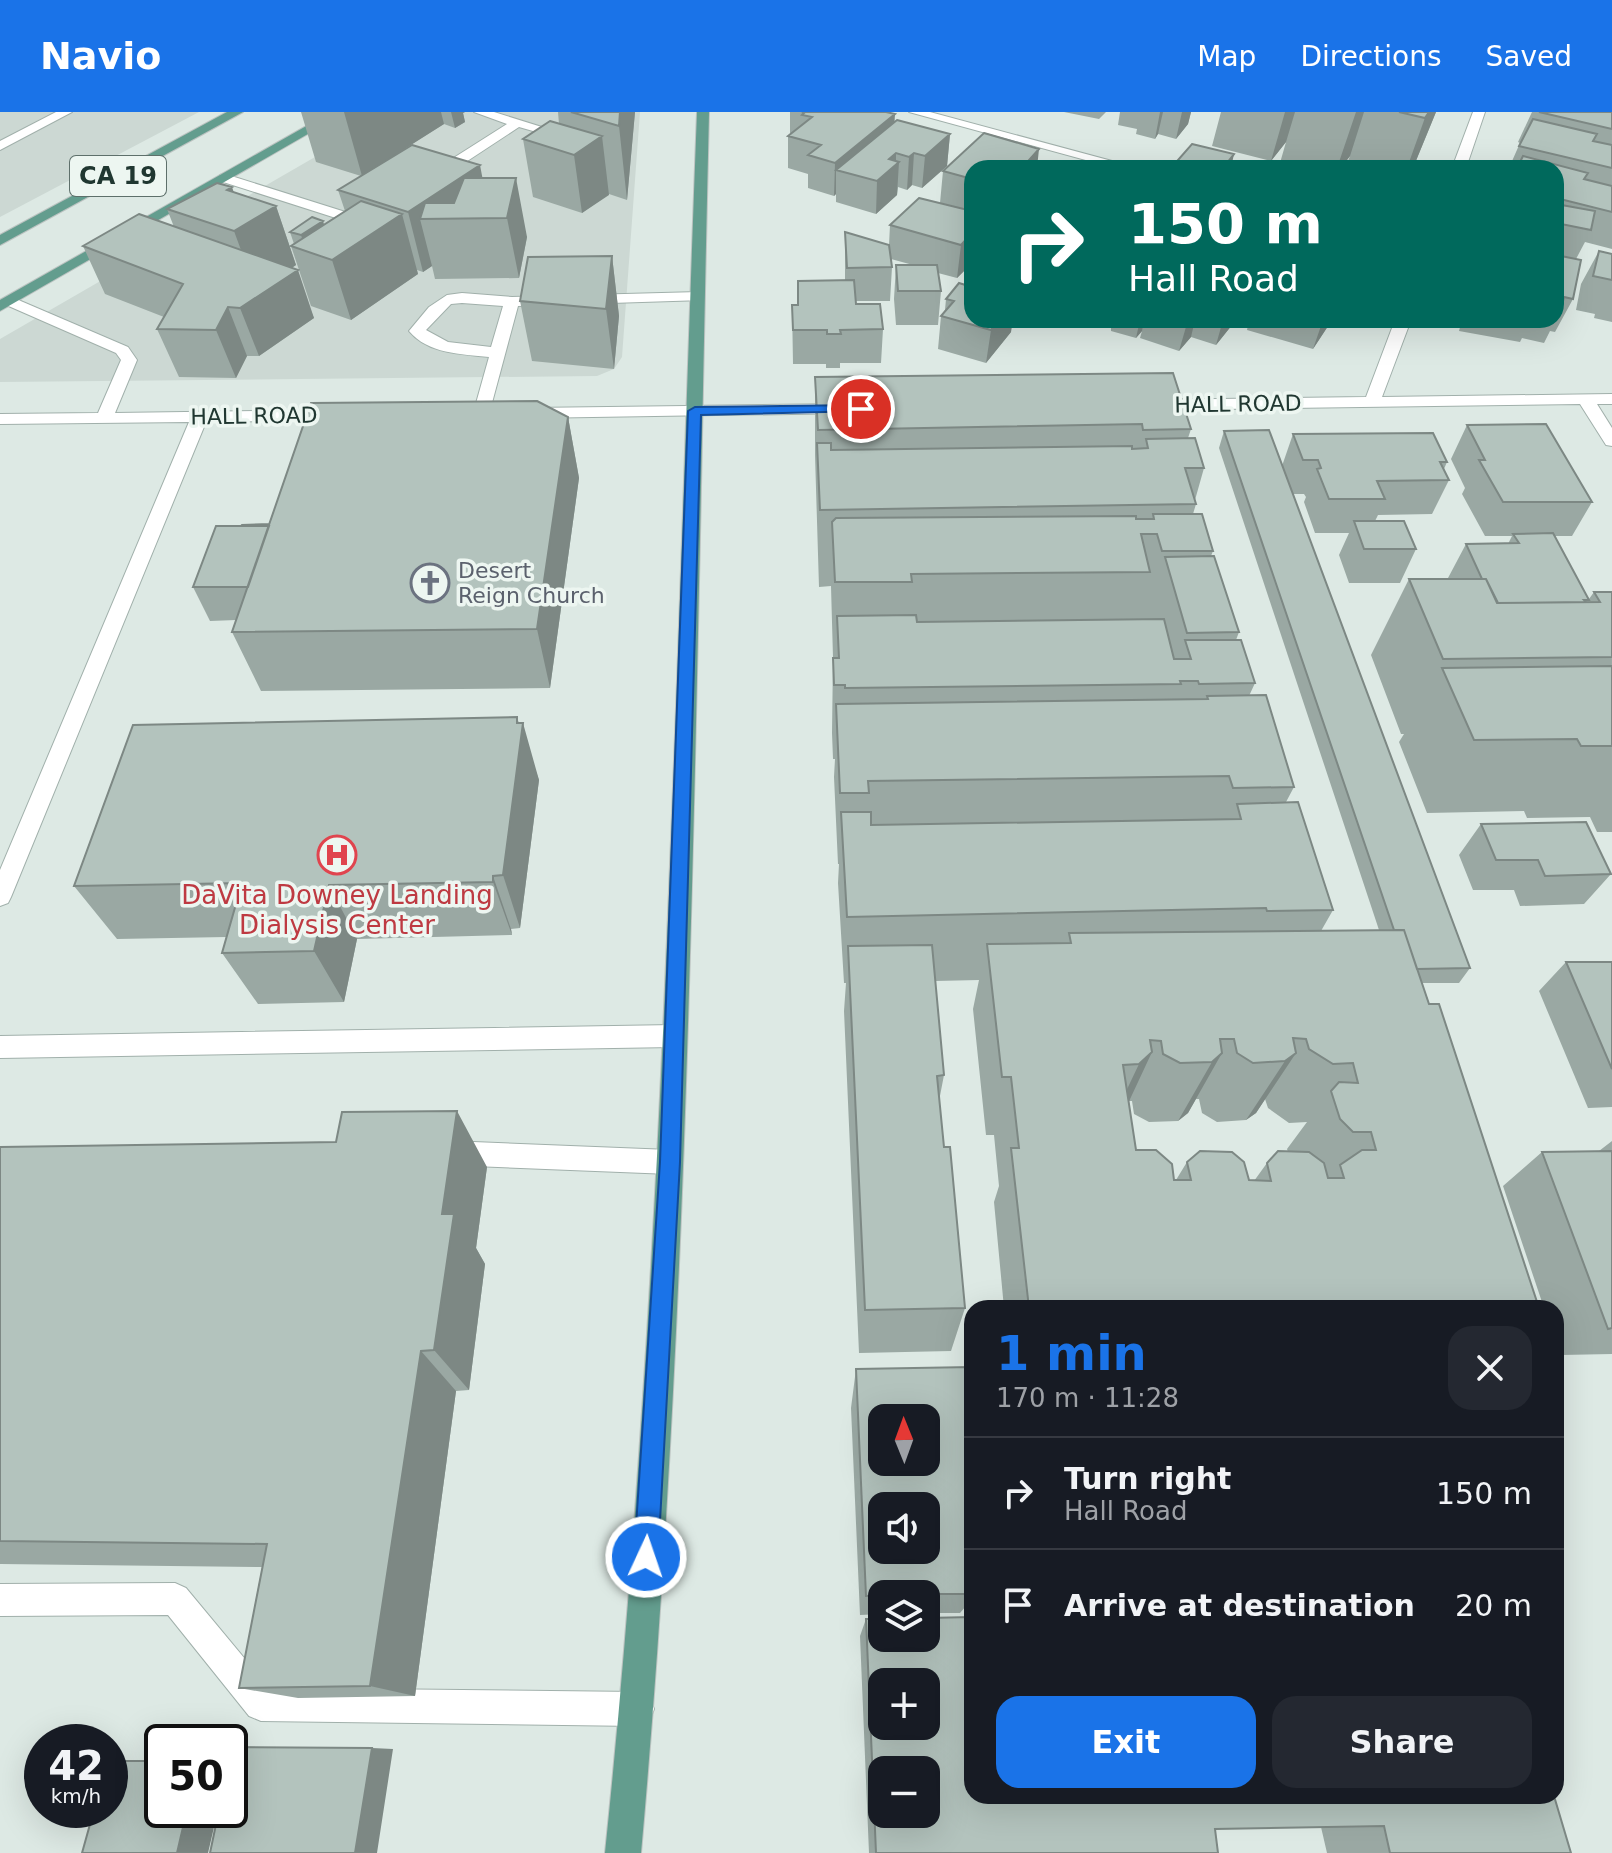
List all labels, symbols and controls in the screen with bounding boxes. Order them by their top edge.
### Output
text: Navio [40,34,161,78]
text: Map [1197,40,1256,73]
text: Directions [1300,40,1441,73]
text: Saved [1485,40,1572,73]
road number: CA 19 [70,156,166,196]
text: 150 m [1128,191,1323,256]
icon: right [996,192,1100,296]
text: Hall Road [1128,258,1299,299]
pin [827,375,895,443]
icon: arrive [839,387,883,431]
street label: HALL ROAD [1174,390,1302,418]
street label: HALL ROAD [190,402,318,430]
place label: Desert Reign Church [458,558,605,608]
church icon: Desert Reign Church [409,562,451,604]
hospital icon: DaVita Downey Landing Dialysis Center [316,834,358,876]
place label: DaVita Downey Landing Dialysis Center [181,880,493,940]
text: 1 min [996,1325,1147,1381]
button: close [1448,1326,1532,1410]
text: 170 m · 11:28 [996,1383,1179,1413]
north arrow [868,1404,940,1476]
map controls [868,1404,940,1828]
text: Turn right [1064,1461,1231,1496]
icon: right [996,1471,1040,1515]
text: 150 m [1436,1476,1532,1511]
button: sound [868,1492,940,1564]
text: Hall Road [1064,1496,1187,1526]
position arrow [604,1515,688,1599]
button: layers [868,1580,940,1652]
icon: arrive [996,1583,1040,1627]
text: Arrive at destination [1064,1588,1415,1623]
text: 20 m [1455,1588,1532,1623]
button: + [868,1668,940,1740]
button: Exit [996,1696,1256,1788]
button: Share [1272,1696,1532,1788]
speed limit sign: 50 [144,1724,248,1828]
text: 42 [48,1743,104,1789]
button: − [868,1756,940,1828]
text: km/h [51,1784,101,1808]

